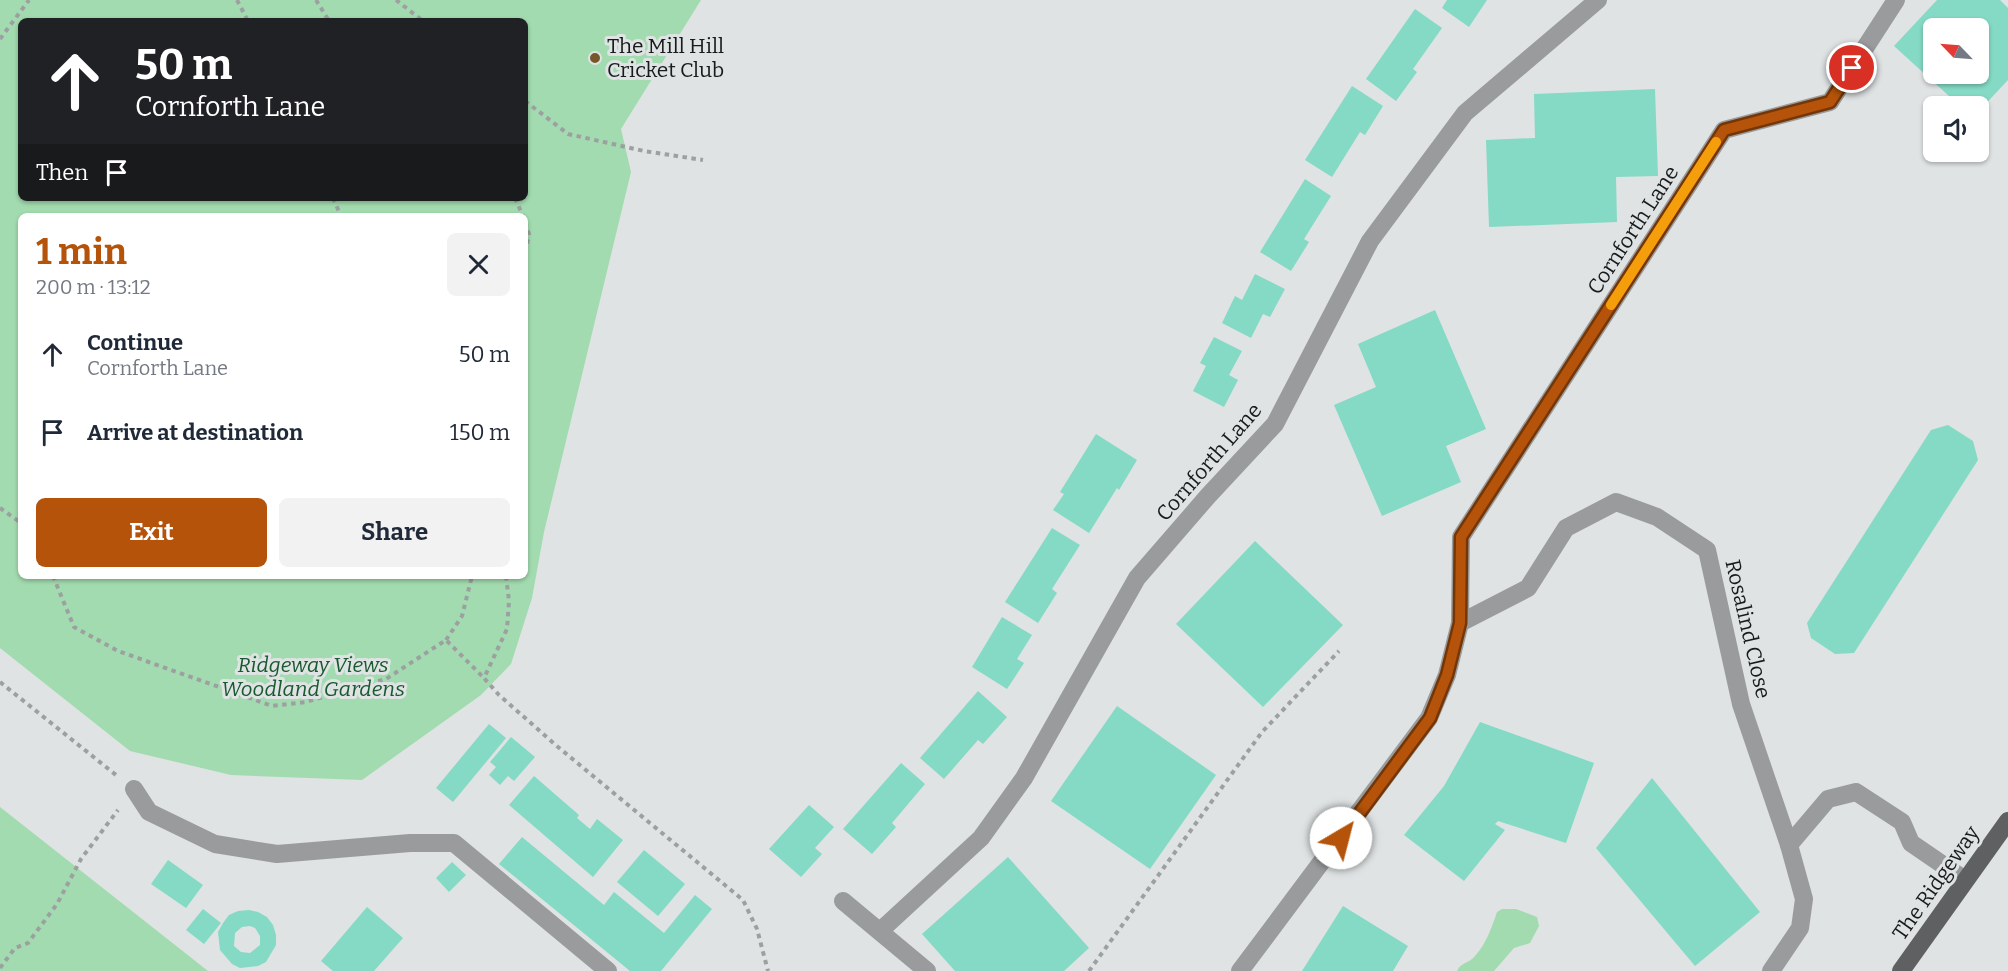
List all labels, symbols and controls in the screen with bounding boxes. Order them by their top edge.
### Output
north arrow [1923,18,1989,84]
map controls [1923,18,1989,162]
place label: The Mill Hill Cricket Club [607,33,724,83]
text: 50 m [135,40,232,90]
icon: ahead [36,42,114,120]
pin [1826,42,1877,93]
marker: The Mill Hill Cricket Club [588,51,602,65]
icon: arrive [1835,51,1868,84]
text: Cornforth Lane [135,91,325,123]
button: sound [1923,96,1989,162]
icon: arrive [100,156,133,189]
text: Then [36,159,88,186]
street label: Cornforth Lane [1582,161,1684,299]
text: 1 min [36,230,127,274]
button: close [447,233,510,296]
text: 200 m · 13:12 [36,275,151,299]
text: Continue [87,329,183,356]
icon: ahead [36,338,69,371]
text: 50 m [459,341,510,368]
text: Cornforth Lane [87,356,228,380]
street label: Cornforth Lane [1151,398,1267,526]
icon: arrive [36,416,69,449]
text: Arrive at destination [87,419,303,446]
text: 150 m [450,419,510,446]
button: Exit [36,498,267,567]
button: Share [279,498,510,567]
street label: Rosalind Close [1719,557,1777,701]
park label: Ridgeway Views Woodland Gardens [221,652,405,702]
position arrow [1309,806,1373,870]
street label: The Ridgeway [1887,820,1986,945]

